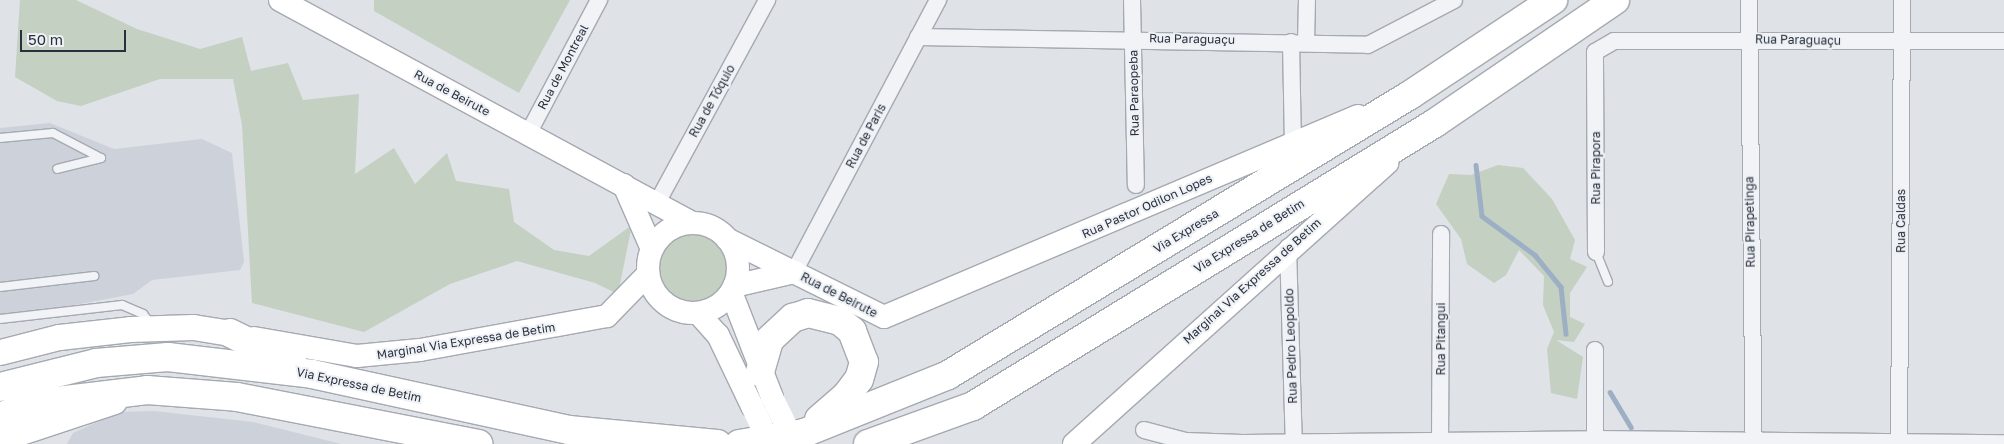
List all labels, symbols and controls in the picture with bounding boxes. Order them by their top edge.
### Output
scale bar [22,20,129,52]
street label: Rua de Montreal [535,22,591,112]
text: 50 m [28,30,63,48]
street label: Rua Paraguaçu [1149,31,1235,47]
street label: Rua Paraguaçu [1755,32,1841,48]
street label: Rua Paraopeba [1126,50,1142,136]
street label: Rua de Tóquio [686,62,738,140]
street label: Rua de Beirute [411,67,493,119]
street label: Rua de Paris [843,101,889,171]
street label: Rua Pirapora [1589,131,1603,205]
street label: Rua Pastor Odilon Lopes [1080,171,1214,241]
street label: Rua Pirapetinga [1742,176,1758,268]
street label: Rua Caldas [1894,189,1908,253]
street label: Via Expressa de Betim [1191,196,1307,276]
street label: Via Expressa [1151,206,1221,256]
street label: Marginal Via Expressa de Betim [1180,215,1324,347]
street label: Rua de Beirute [798,269,880,321]
street label: Rua Pedro Leopoldo [1282,288,1300,404]
street label: Rua Pitangui [1434,303,1448,375]
street label: Marginal Via Expressa de Betim [376,320,556,362]
street label: Via Expressa de Betim [295,365,423,405]

